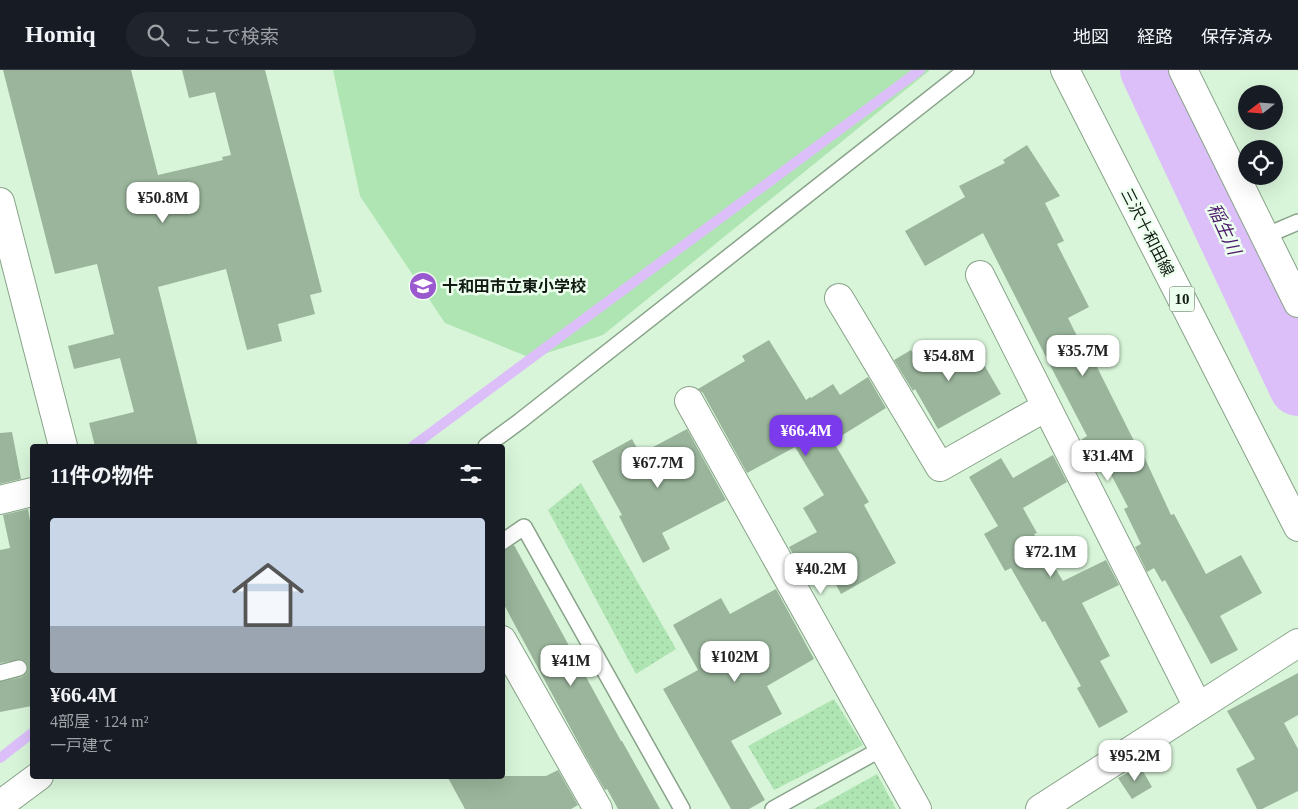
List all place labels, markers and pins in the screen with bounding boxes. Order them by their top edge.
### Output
pin: ¥50.8M [122,182,204,224]
school or university icon: 十和田市立東小学校 [408,271,438,301]
place label: 十和田市立東小学校 [442,278,586,295]
pin: ¥35.7M [1042,334,1124,377]
pin: ¥54.8M [908,340,990,382]
pin: ¥66.4M [765,414,847,457]
pin: ¥31.4M [1067,440,1149,482]
pin: ¥67.7M [617,446,699,489]
pin: ¥72.1M [1010,536,1092,578]
pin: ¥40.2M [780,552,862,595]
pin: ¥102M [700,640,770,683]
pin: ¥41M [541,644,601,687]
pin: ¥95.2M [1094,740,1176,782]

